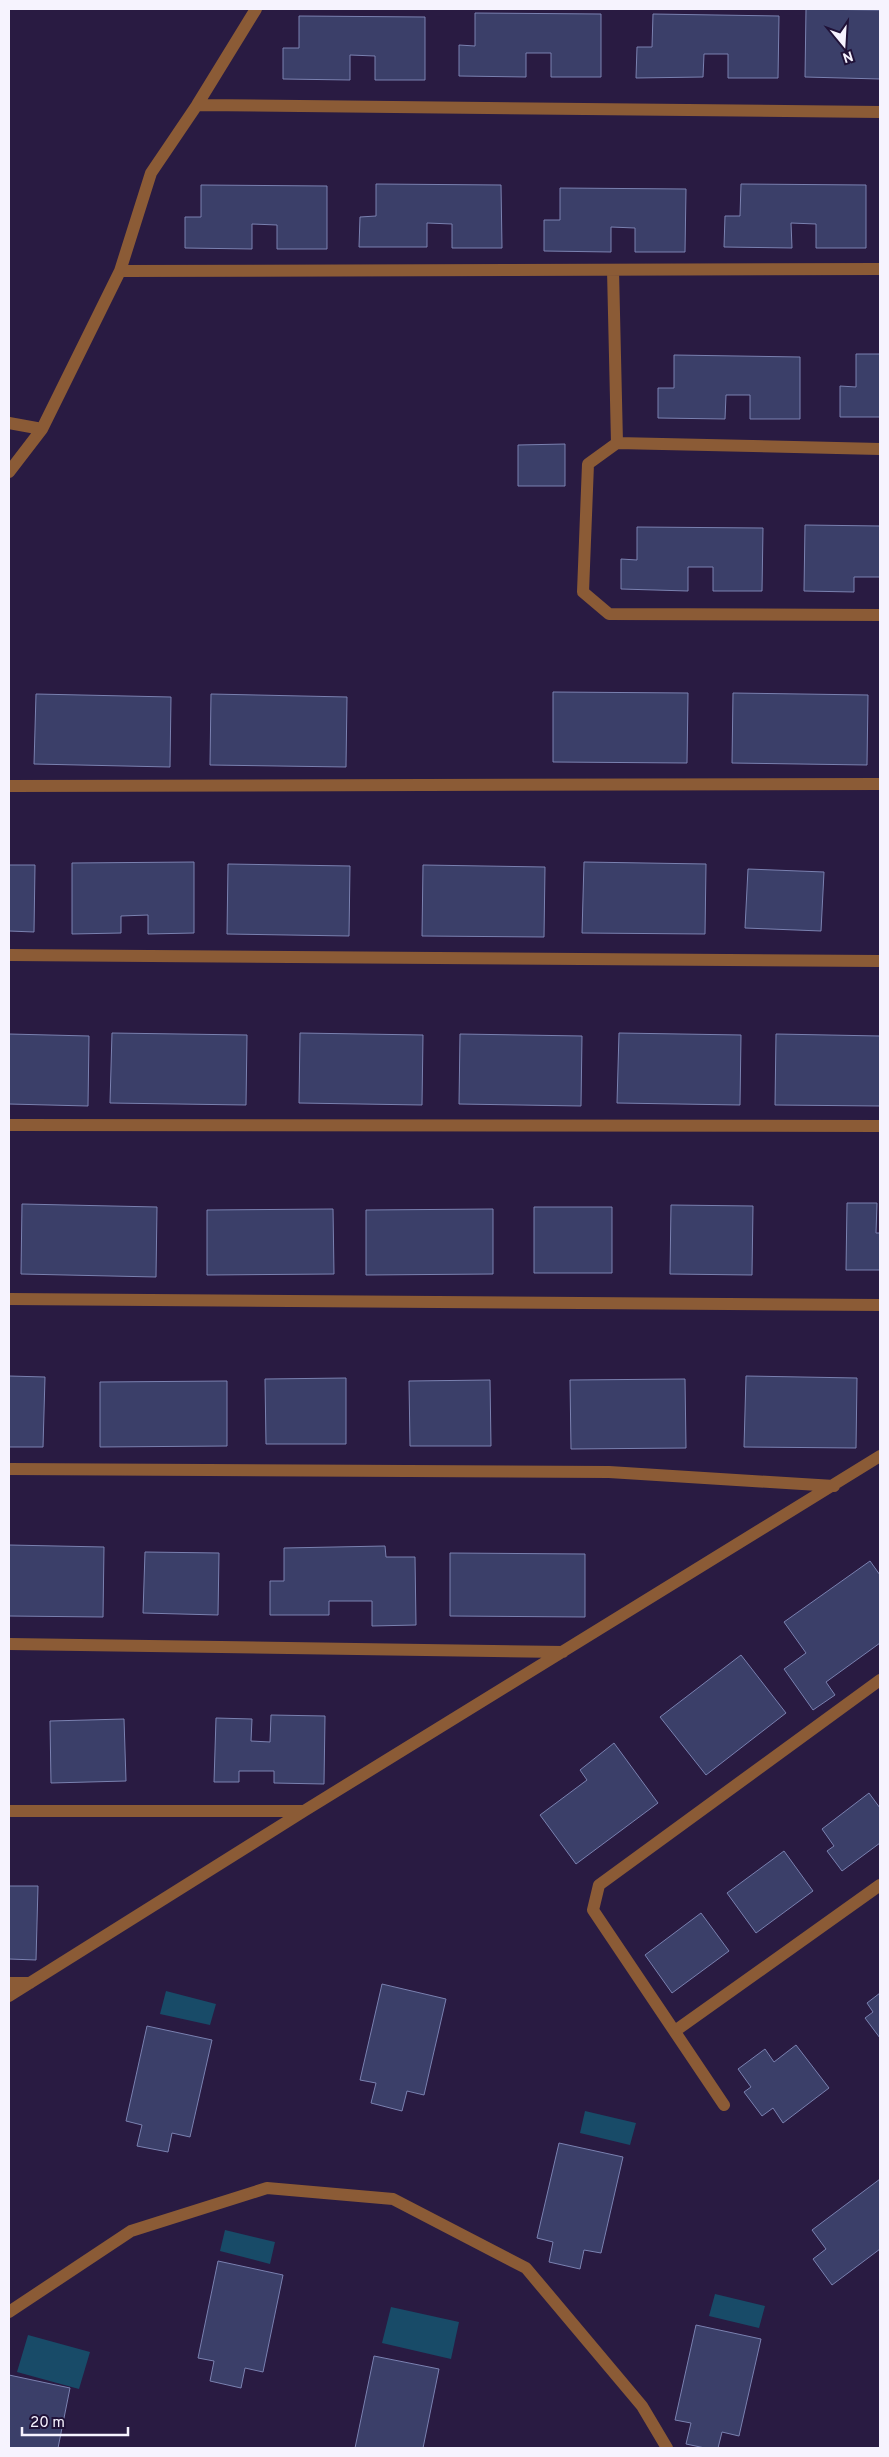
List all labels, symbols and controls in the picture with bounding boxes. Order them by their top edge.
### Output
north arrow [819,20,869,70]
text: N [840,46,855,66]
scale bar [22,2404,129,2436]
text: 20 m [30,2414,65,2433]

